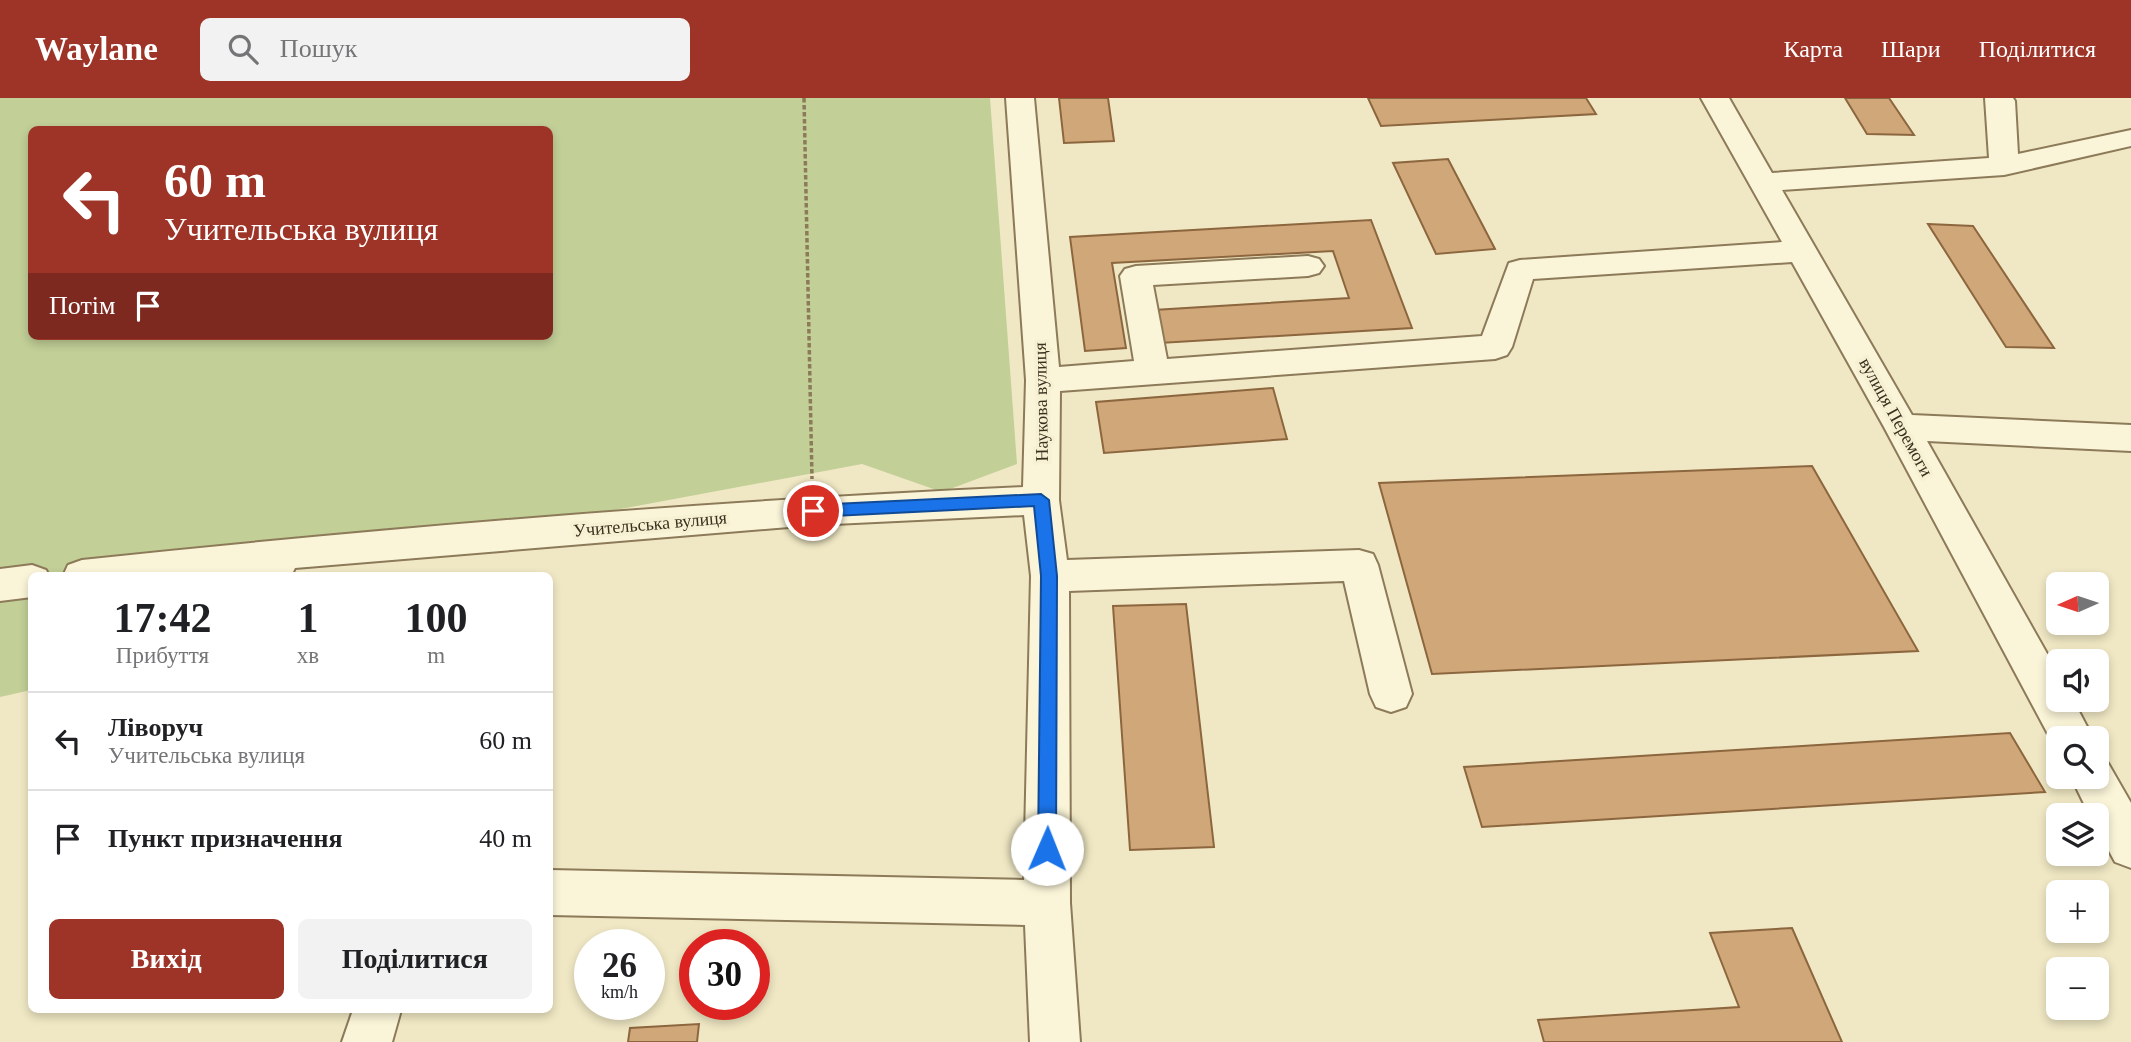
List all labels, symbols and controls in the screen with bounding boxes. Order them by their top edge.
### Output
search box [200,18,690,81]
icon: search [224,30,262,68]
text: Waylane [35,31,158,67]
text: Пошук [280,34,357,63]
text: Карта [1783,36,1843,62]
text: Шари [1881,36,1941,62]
text: Поділитися [1979,36,2096,62]
text: 60 m [164,153,266,208]
icon: left [49,154,140,245]
text: Учительська вулиця [164,211,438,247]
icon: arrive [129,287,167,325]
text: Потім [49,291,115,320]
street label: Наукова вулиця [1030,342,1052,462]
street label: вулиця Перемоги [1855,354,1937,480]
pin [783,481,843,541]
icon: arrive [794,492,832,530]
street label: Учительська вулиця [572,507,728,541]
north arrow [2046,572,2109,635]
map controls [2046,572,2109,1020]
text: 17:42 [113,595,211,641]
text: 1 [298,595,319,641]
text: 100 [405,595,468,641]
text: Прибуття [116,643,209,668]
text: хв [297,643,319,668]
text: m [427,643,445,668]
button: sound [2046,649,2109,712]
text: Ліворуч [108,713,203,742]
icon: left [49,722,87,760]
text: 60 m [479,726,532,755]
button: search [2046,726,2109,789]
text: Учительська вулиця [108,743,305,768]
button: layers [2046,803,2109,866]
position arrow [1010,812,1084,886]
icon: arrive [49,820,87,858]
text: Пункт призначення [108,824,343,853]
text: 40 m [479,824,532,853]
button: + [2046,880,2109,943]
button: Вихід [49,919,284,999]
button: Поділитися [298,919,532,999]
speed limit sign: 30 [679,929,770,1020]
text: 26 [602,946,637,985]
button: − [2046,957,2109,1020]
text: km/h [601,982,638,1002]

